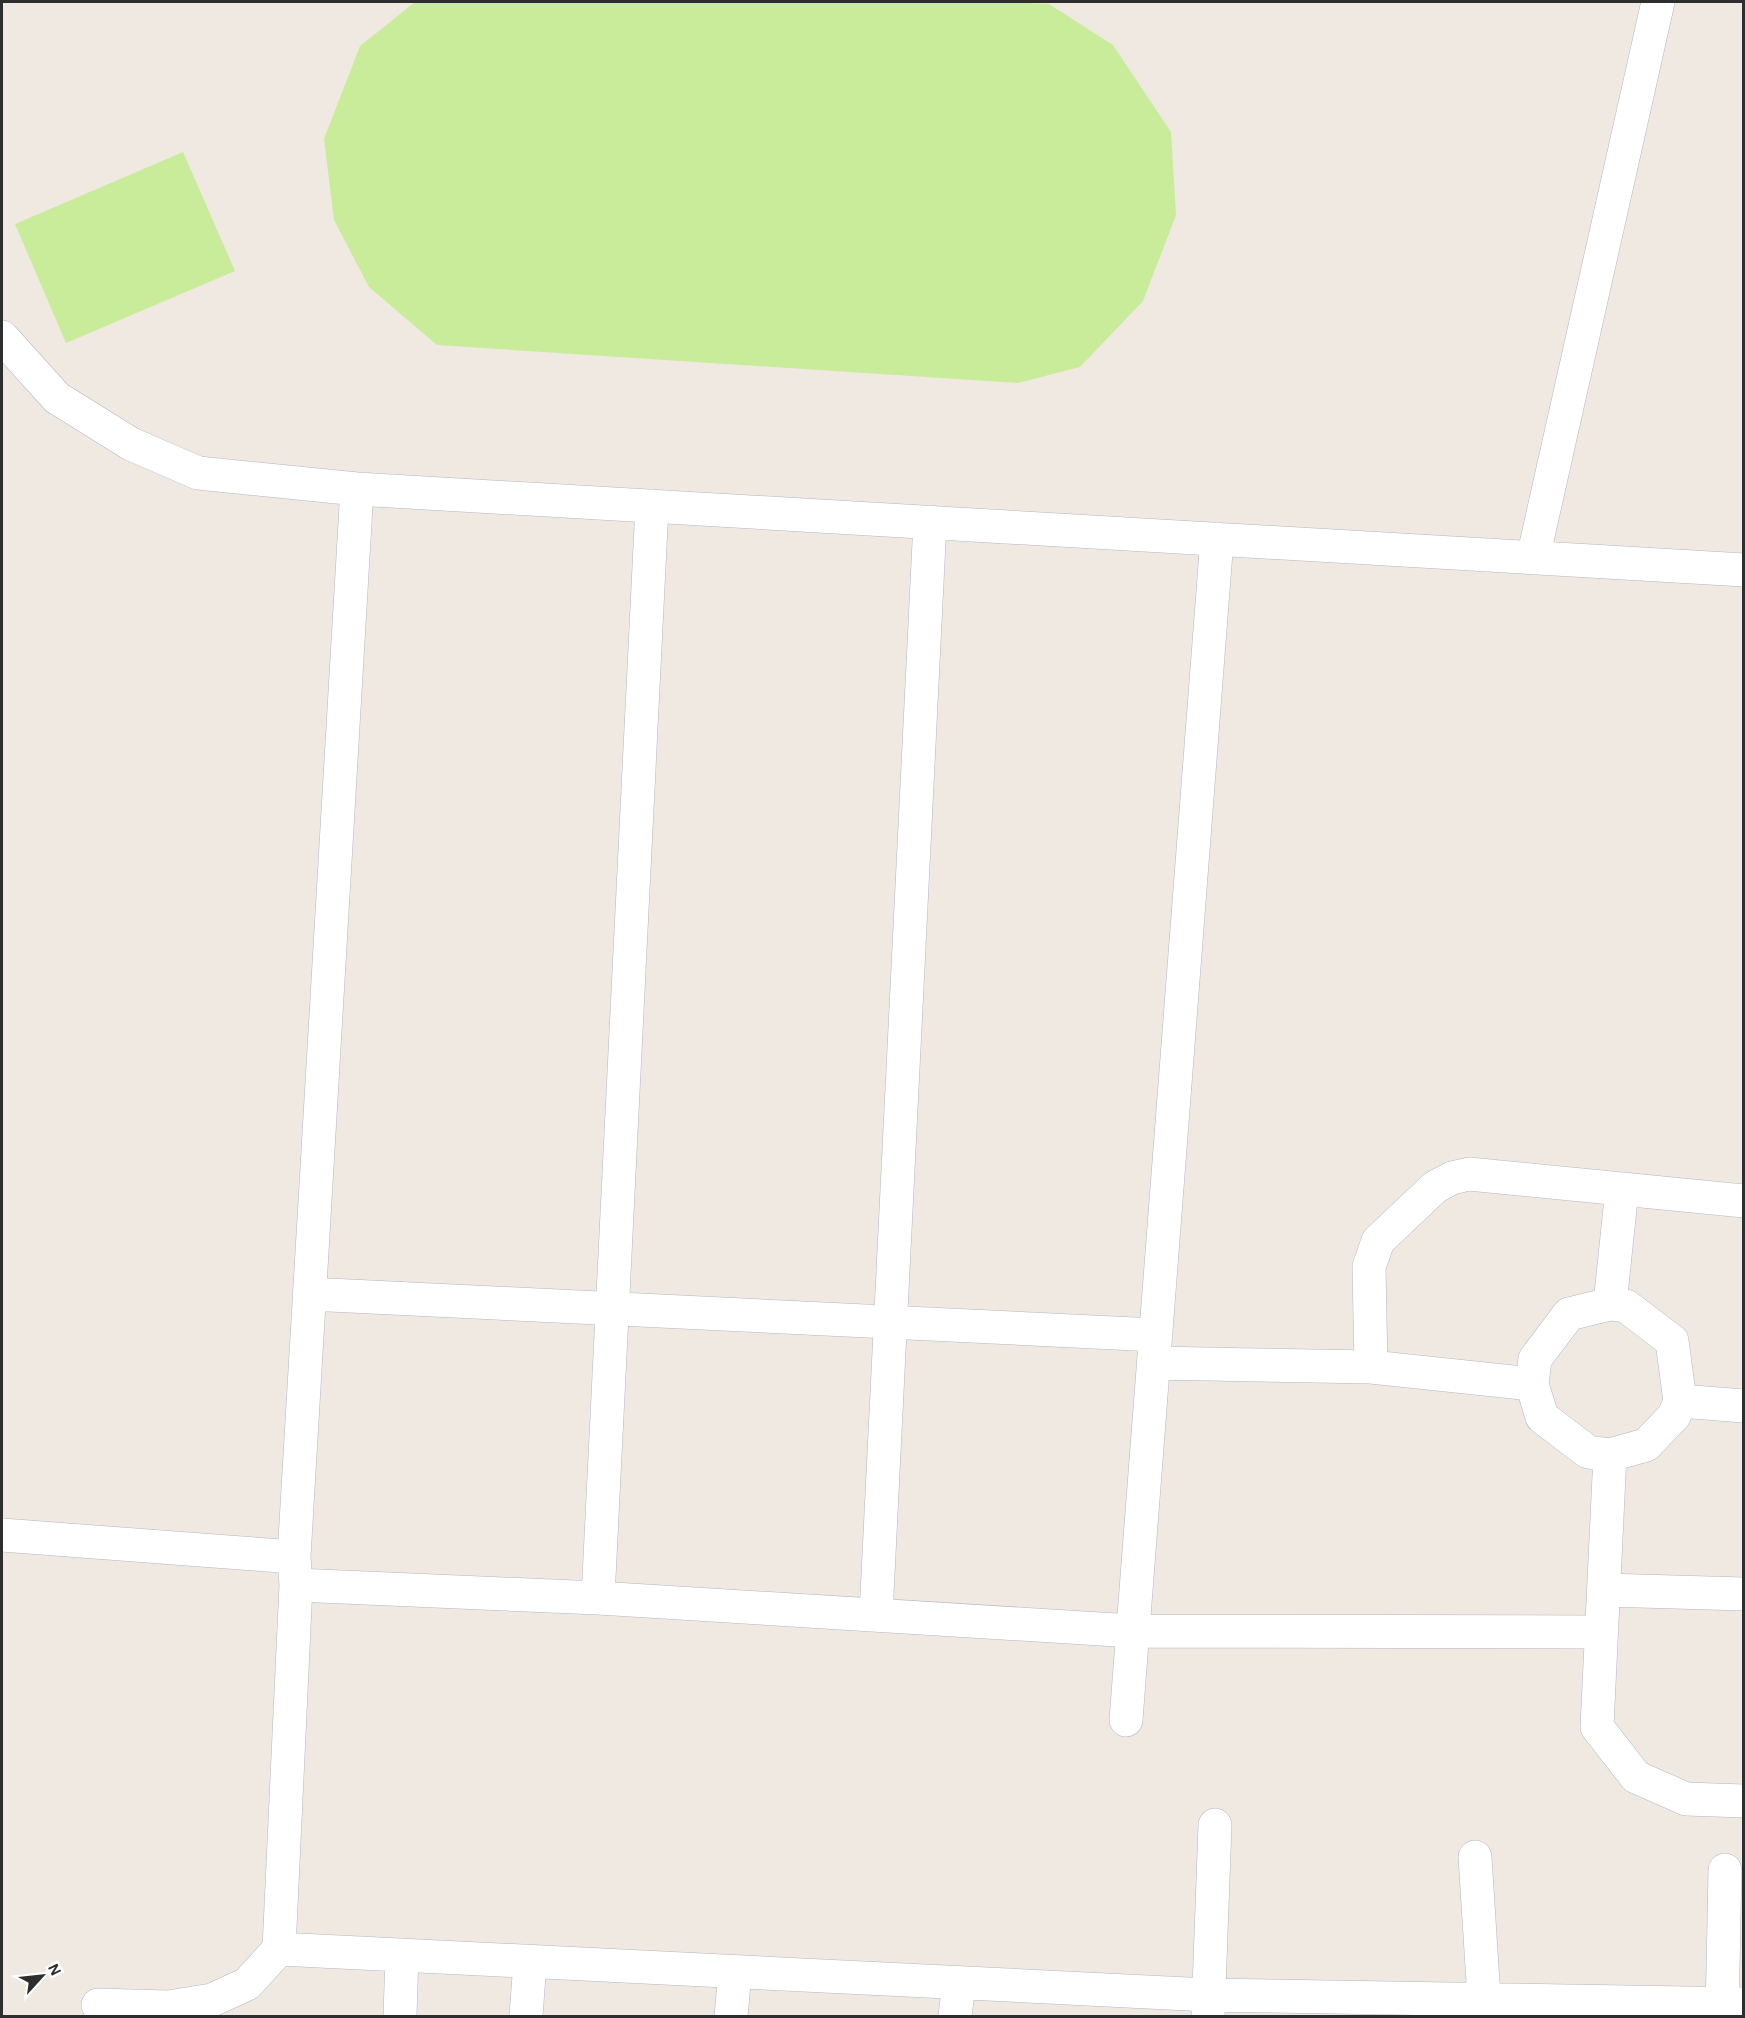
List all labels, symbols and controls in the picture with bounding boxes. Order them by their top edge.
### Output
north arrow [12,1946,72,2006]
text: N [45,1961,64,1978]

